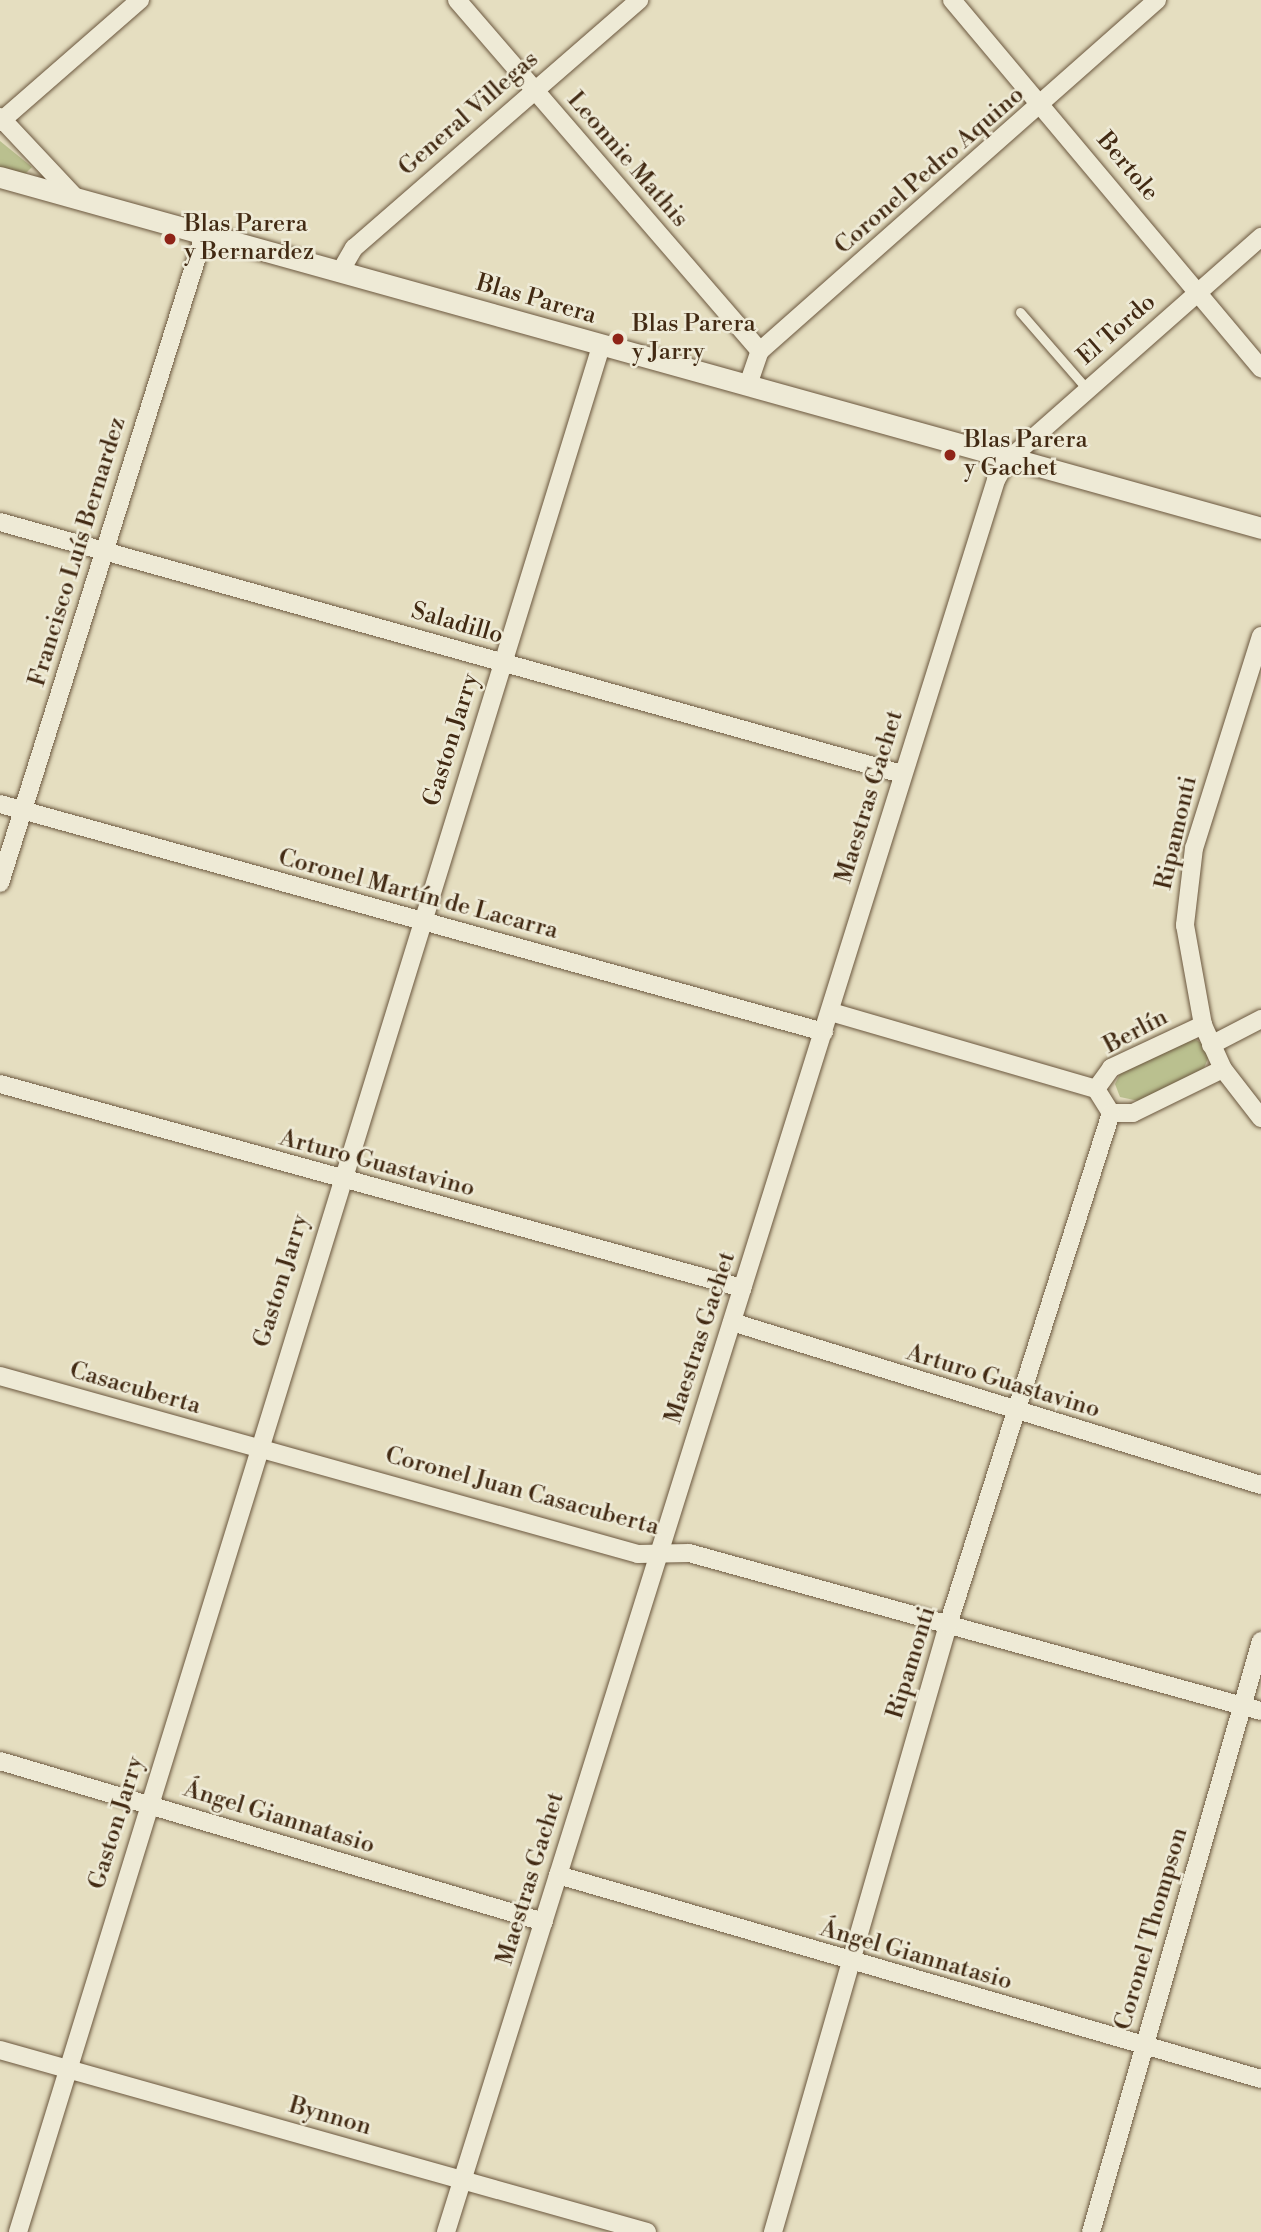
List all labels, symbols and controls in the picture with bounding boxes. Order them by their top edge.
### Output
street label: General Villegas [393,45,545,183]
street label: Coronel Pedro Aquino [829,81,1031,261]
street label: Leonnie Mathis [560,86,694,234]
street label: Bertole [1090,127,1164,207]
place label: Blas Parera y Bernardez [184,211,314,267]
marker: Blas Parera y Bernardez [162,231,178,247]
street label: Blas Parera [473,269,599,331]
street label: El Tordo [1072,288,1162,372]
place label: Blas Parera y Jarry [632,311,756,367]
marker: Blas Parera y Jarry [610,331,626,347]
street label: Francisco Luís Bernardez [23,414,133,690]
place label: Blas Parera y Gachet [964,427,1088,483]
marker: Blas Parera y Gachet [942,447,958,463]
street label: Saladillo [408,597,506,651]
street label: Gaston Jarry [418,670,486,810]
street label: Maestras Gachet [830,707,910,887]
street label: Ripamonti [1150,773,1204,893]
street label: Coronel Martín de Lacarra [275,844,561,946]
street label: Berlín [1099,1003,1173,1061]
street label: Arturo Guastavino [276,1124,478,1204]
street label: Gaston Jarry [248,1211,316,1351]
street label: Maestras Gachet [660,1248,742,1428]
street label: Arturo Guastavino [903,1339,1103,1425]
street label: Casacuberta [66,1357,204,1421]
street label: Coronel Juan Casacuberta [382,1442,662,1542]
street label: Ripamonti [881,1603,943,1723]
street label: Gaston Jarry [83,1753,151,1893]
street label: Ángel Giannatasio [180,1775,378,1861]
street label: Maestras Gachet [491,1789,571,1969]
street label: Coronel Thompson [1109,1824,1195,2034]
street label: Ángel Giannatasio [817,1915,1015,1997]
street label: Bynnon [285,2092,375,2142]

